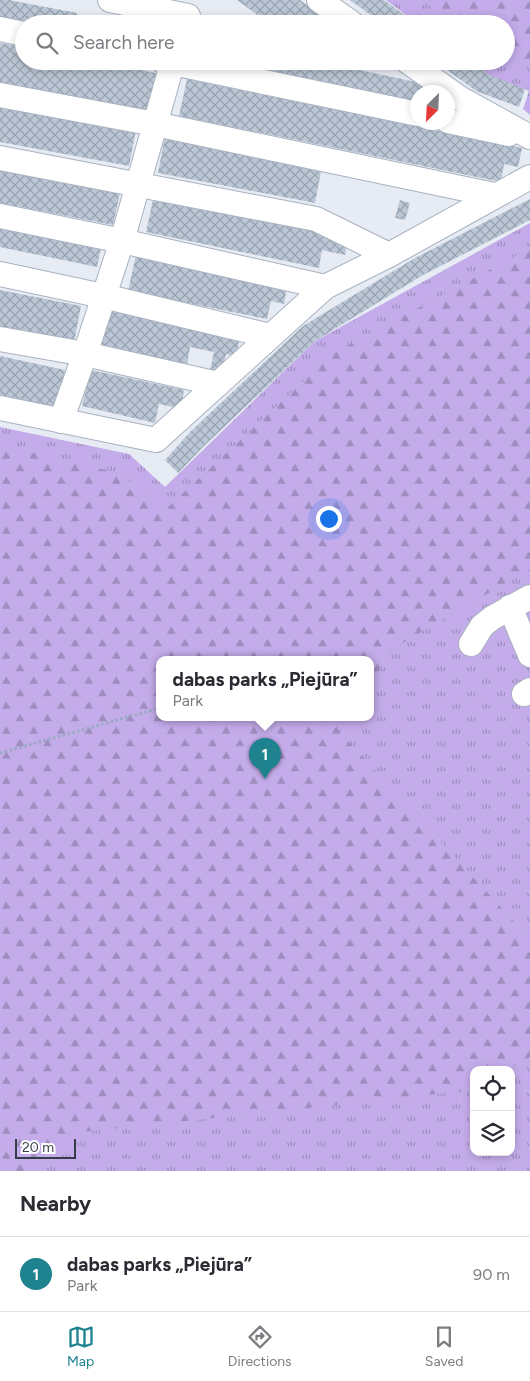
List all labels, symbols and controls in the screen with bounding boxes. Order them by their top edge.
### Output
search box [15,15,515,70]
icon: search [33,29,61,57]
text: Search here [73,31,175,54]
north arrow [410,85,455,130]
your location [316,506,342,532]
popup [156,656,374,721]
text: dabas parks „Piejūra” [173,668,357,691]
text: Park [173,691,203,710]
pin: 1 [249,738,281,779]
map controls [470,1066,515,1156]
button: locate [470,1066,515,1111]
button: layers [470,1111,515,1156]
scale bar [15,1136,76,1159]
text: 20 m [22,1139,54,1156]
text: Nearby [20,1191,91,1216]
text: dabas parks „Piejūra” [67,1253,252,1276]
text: 1 [33,1265,39,1284]
text: 90 m [473,1265,510,1284]
text: Park [67,1276,97,1295]
tab: Map [67,1323,95,1370]
tab: Directions [228,1323,292,1370]
tab: Saved [425,1323,463,1370]

